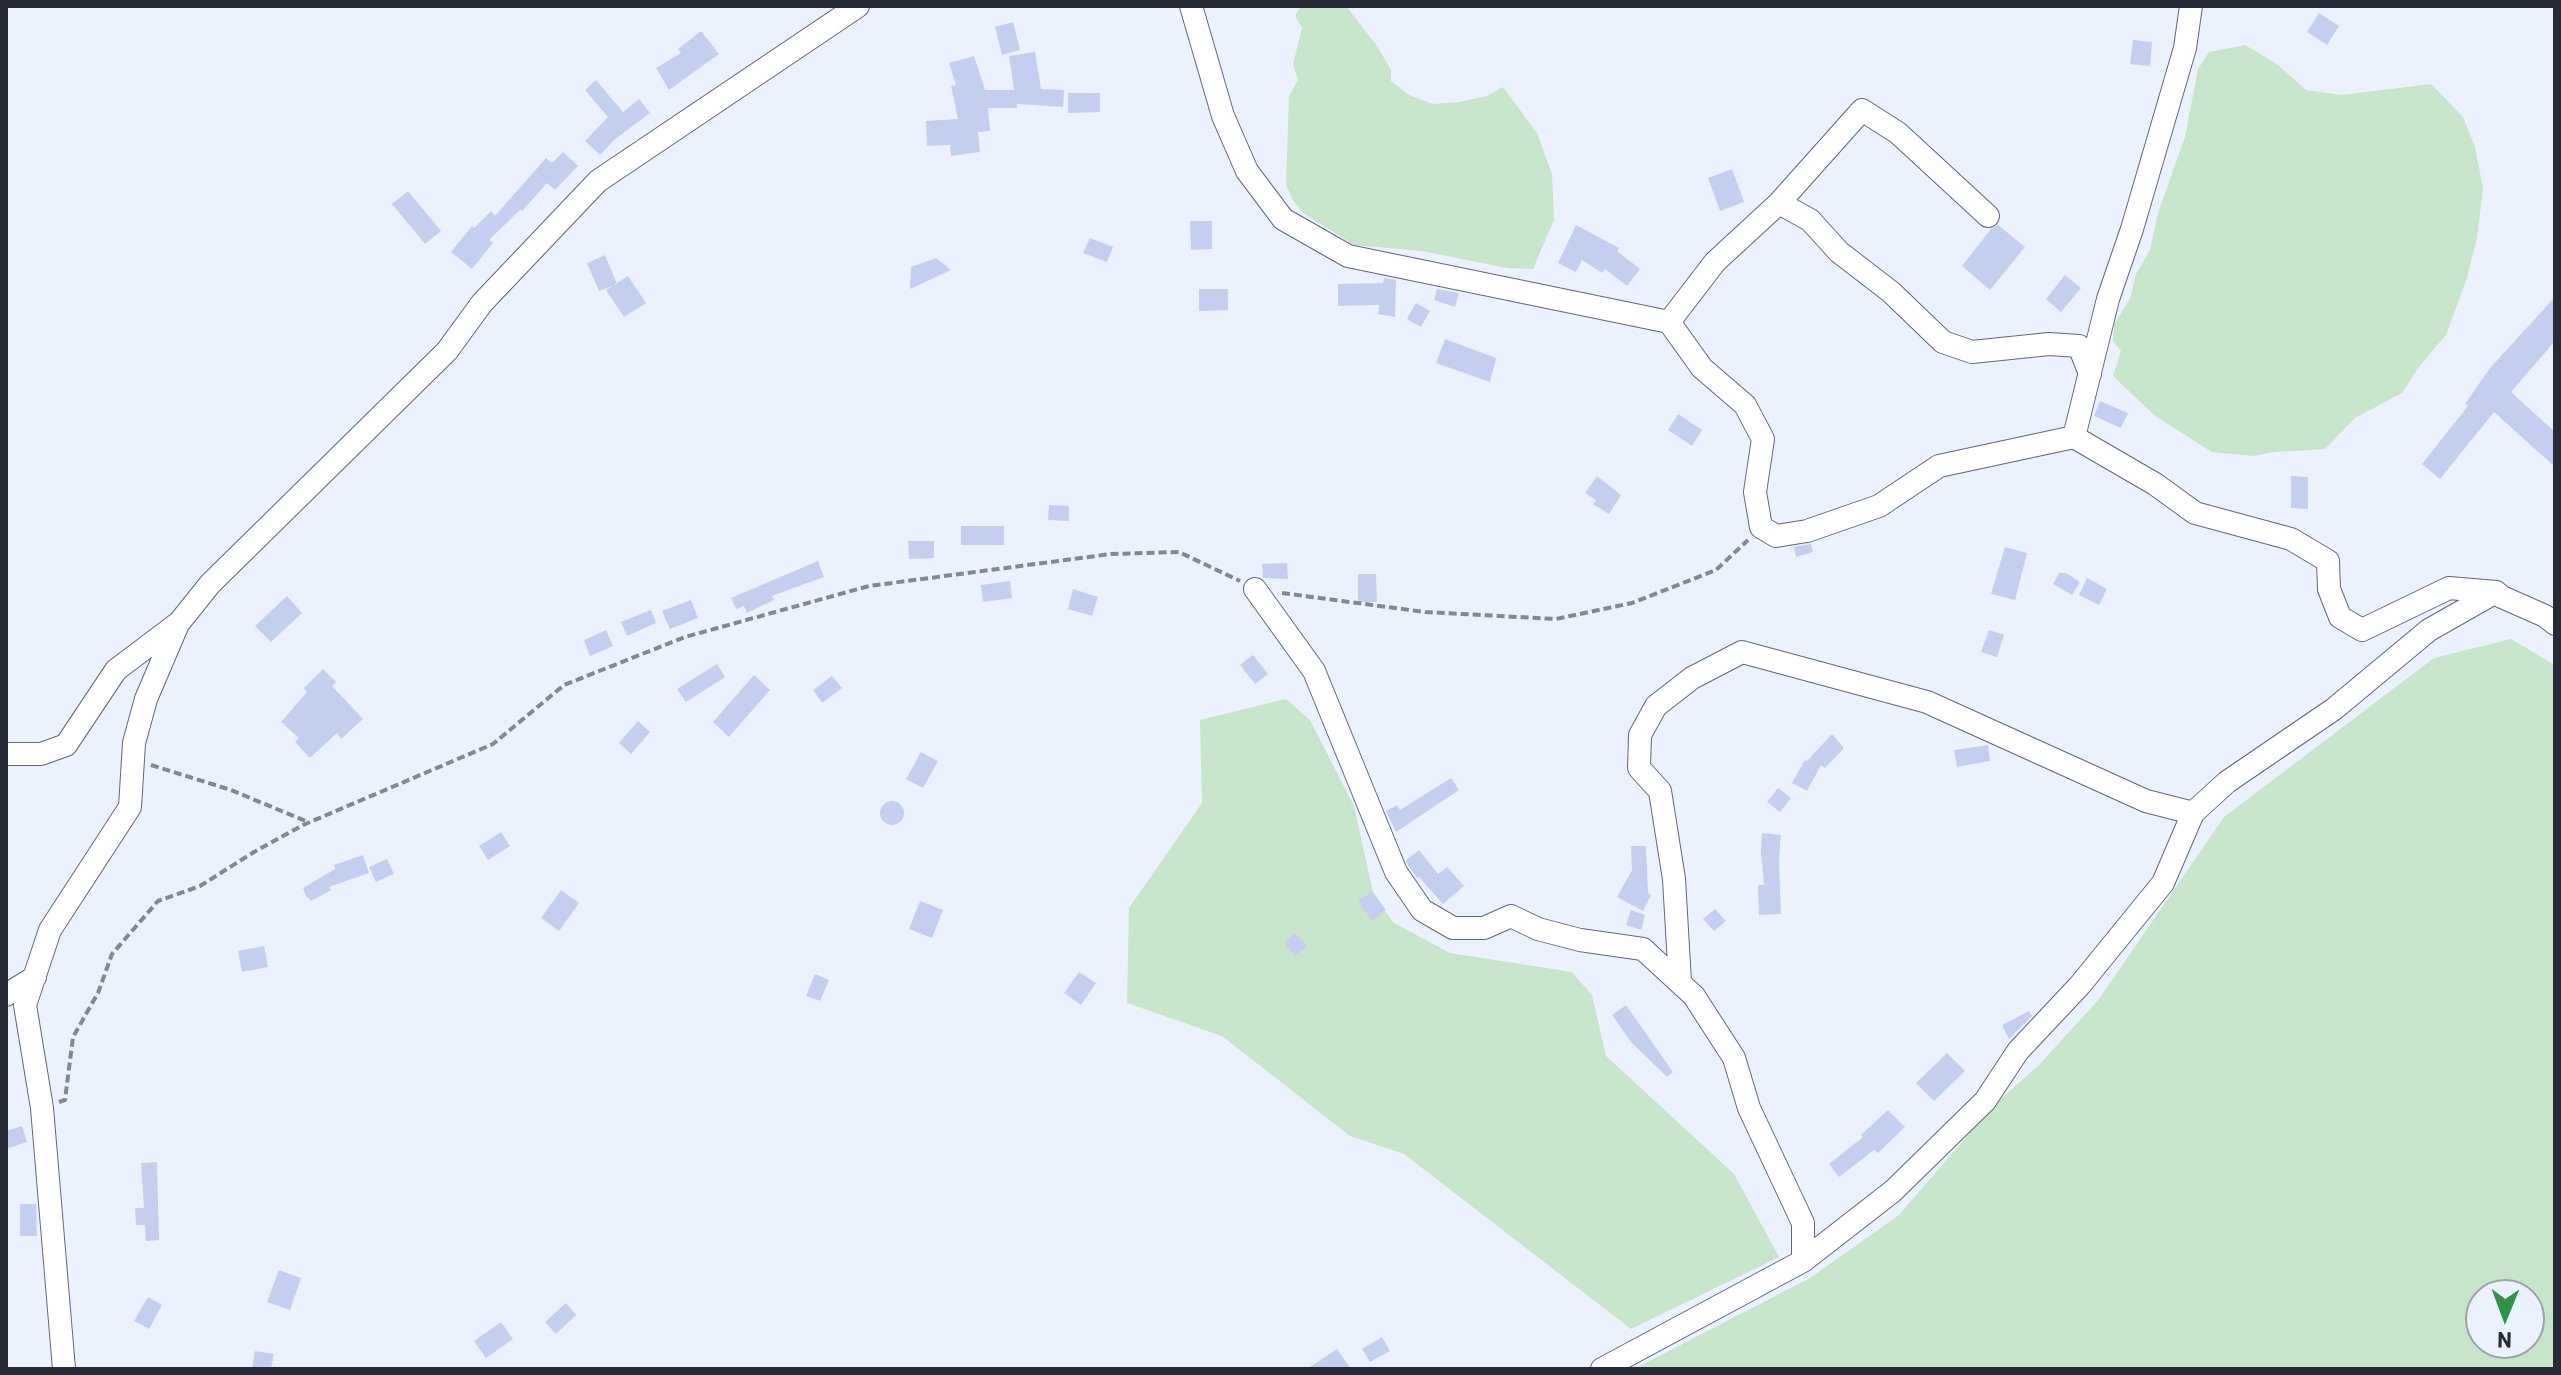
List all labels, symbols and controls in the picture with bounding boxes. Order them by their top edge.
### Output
north arrow [2465,1279,2545,1359]
text: N [2497,1328,2512,1354]

